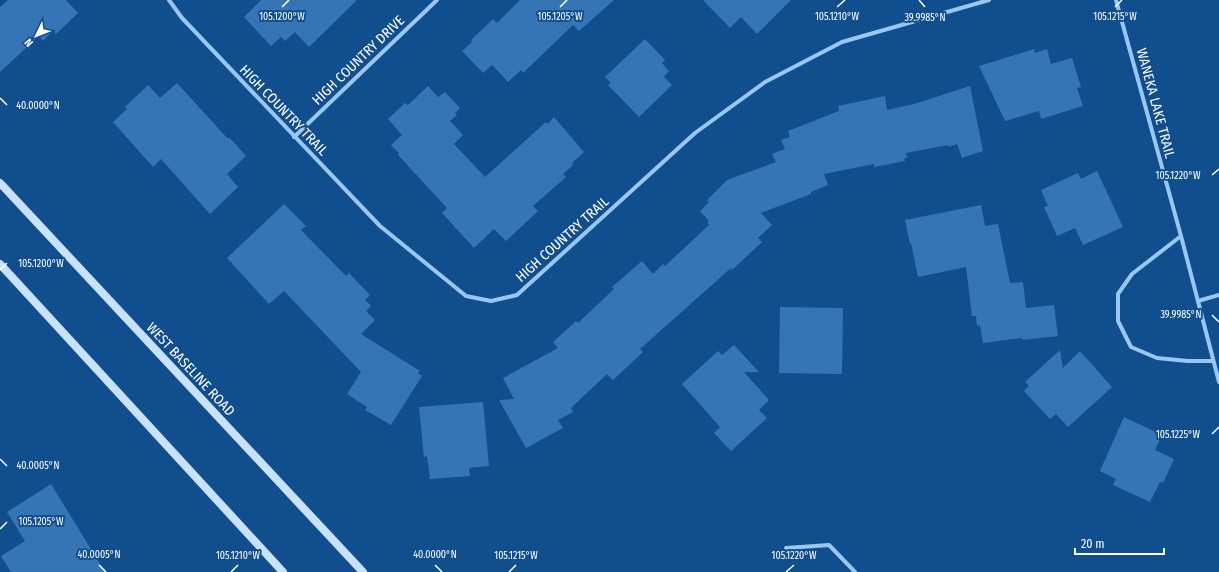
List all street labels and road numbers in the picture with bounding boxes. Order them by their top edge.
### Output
street label: HIGH COUNTRY DRIVE [309,12,408,109]
street label: WANEKA LAKE TRAIL [1133,46,1178,160]
street label: HIGH COUNTRY TRAIL [236,61,331,159]
street label: HIGH COUNTRY TRAIL [512,193,612,286]
street label: WEST BASELINE ROAD [143,319,238,420]

